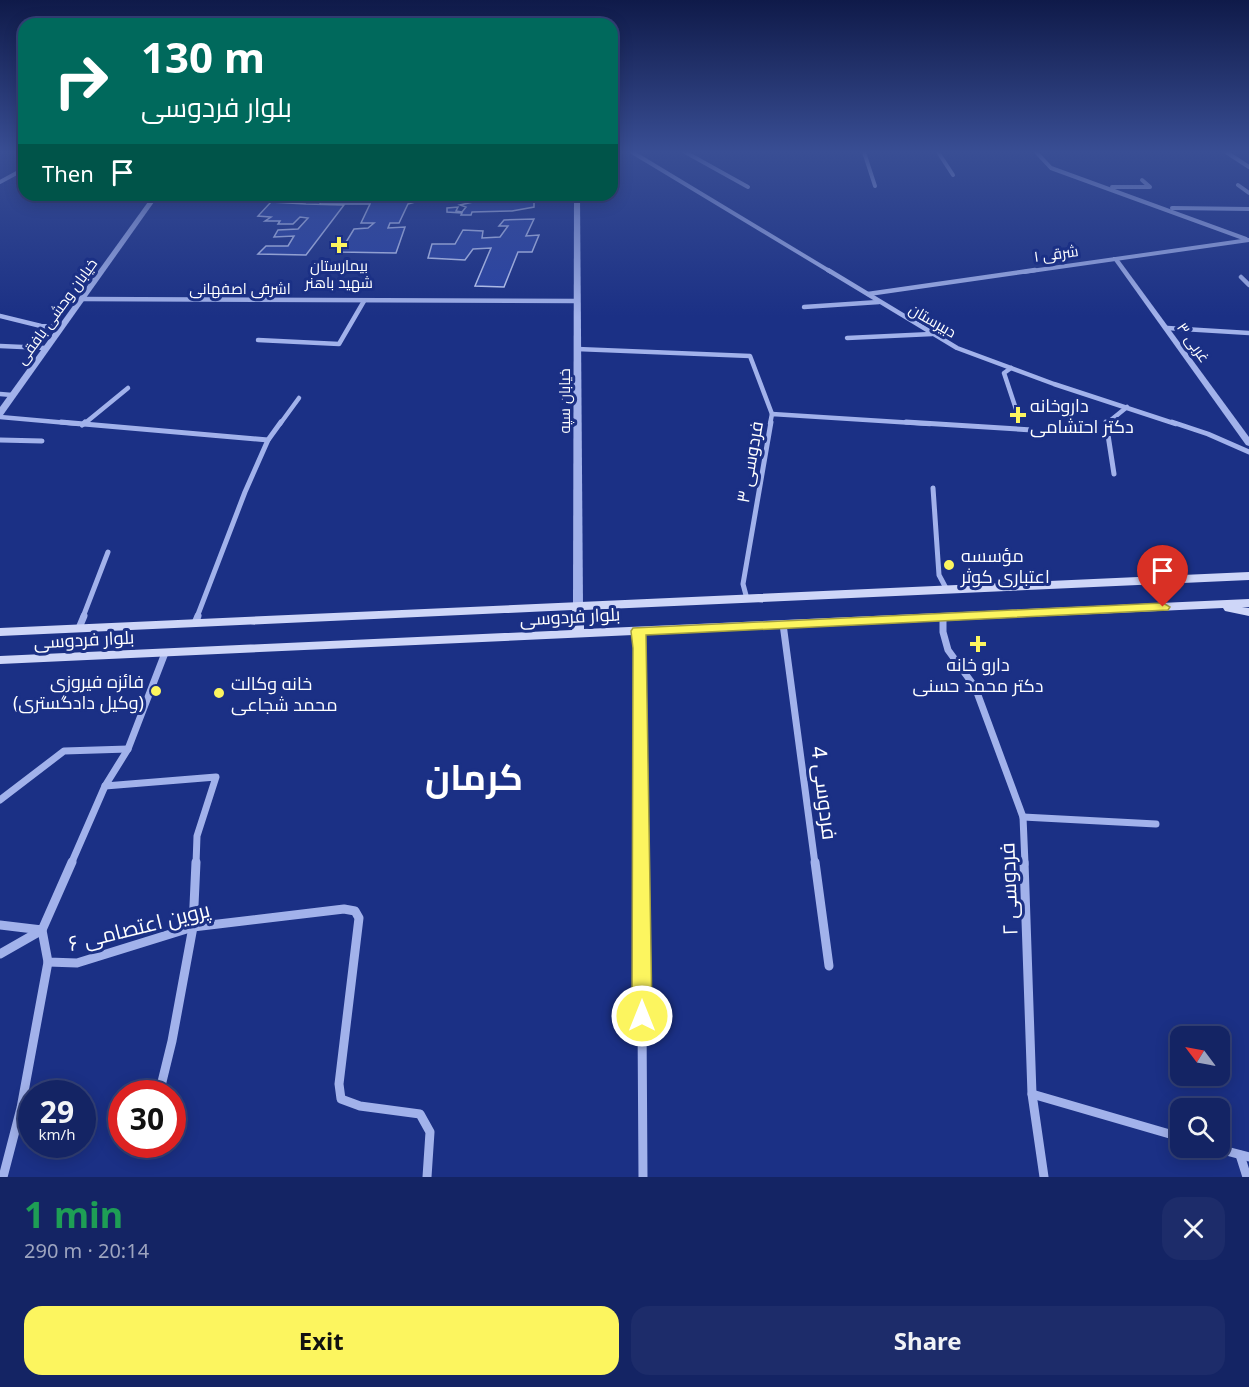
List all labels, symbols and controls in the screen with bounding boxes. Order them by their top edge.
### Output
text: 130 m [141,28,265,85]
icon: right [42,42,120,120]
text: بلوار فردوسی [141,88,292,125]
icon: arrive [106,156,139,189]
text: Then [42,158,94,188]
marker: بیمارستان شهید باهنر [330,236,348,254]
street label: شرقی ۱ [1033,240,1080,267]
street label: خیابان وحشی بافقی [11,254,102,369]
place label: بیمارستان شهید باهنر [304,255,373,293]
street label: اشرفی اصفهانی [189,278,291,299]
street label: دبیرستان [905,298,960,342]
street label: ۳ غربی [1172,318,1215,367]
street label: خیابان سپه [554,369,575,433]
place label: داروخانه دکتر احتشامی [1030,393,1134,438]
marker: داروخانه دکتر احتشامی [1011,408,1025,422]
street label: فردوسی ۳ [730,419,768,505]
place label: مؤسسه اعتباری کوثر [960,543,1050,588]
pin [1137,545,1188,607]
icon: arrive [1146,554,1179,587]
marker: مؤسسه اعتباری کوثر [942,558,956,572]
street label: بلوار فردوسی [519,601,621,631]
street label: بلوار فردوسی [33,624,135,654]
marker: دارو خانه دکتر محمد حسنی [971,637,985,651]
place label: دارو خانه دکتر محمد حسنی [913,652,1043,697]
place label: فائزه فیروزی (وکیل دادگستری) [13,669,144,714]
place label: خانه وکالت محمد شجاعی [231,671,338,716]
marker: فائزه فیروزی (وکیل دادگستری) [149,684,163,698]
marker: خانه وکالت محمد شجاعی [212,686,226,700]
street label: فردوسی 4 [805,745,845,841]
district label: کرمان [425,752,523,801]
street label: فردوسی ۲ [992,842,1024,936]
street label: پروین اعتصامی ۶ [65,895,213,958]
position arrow [610,984,674,1048]
north arrow [1170,1026,1230,1086]
map controls [1170,1026,1230,1158]
speed limit sign: 30 [108,1080,186,1158]
text: 29 [40,1091,74,1132]
button: search [1170,1098,1230,1158]
text: km/h [39,1124,75,1144]
text: 1 min [24,1190,123,1239]
button: close [1162,1197,1225,1260]
text: 290 m · 20:14 [24,1237,149,1264]
button: Exit [24,1306,619,1375]
button: Share [631,1306,1225,1375]

